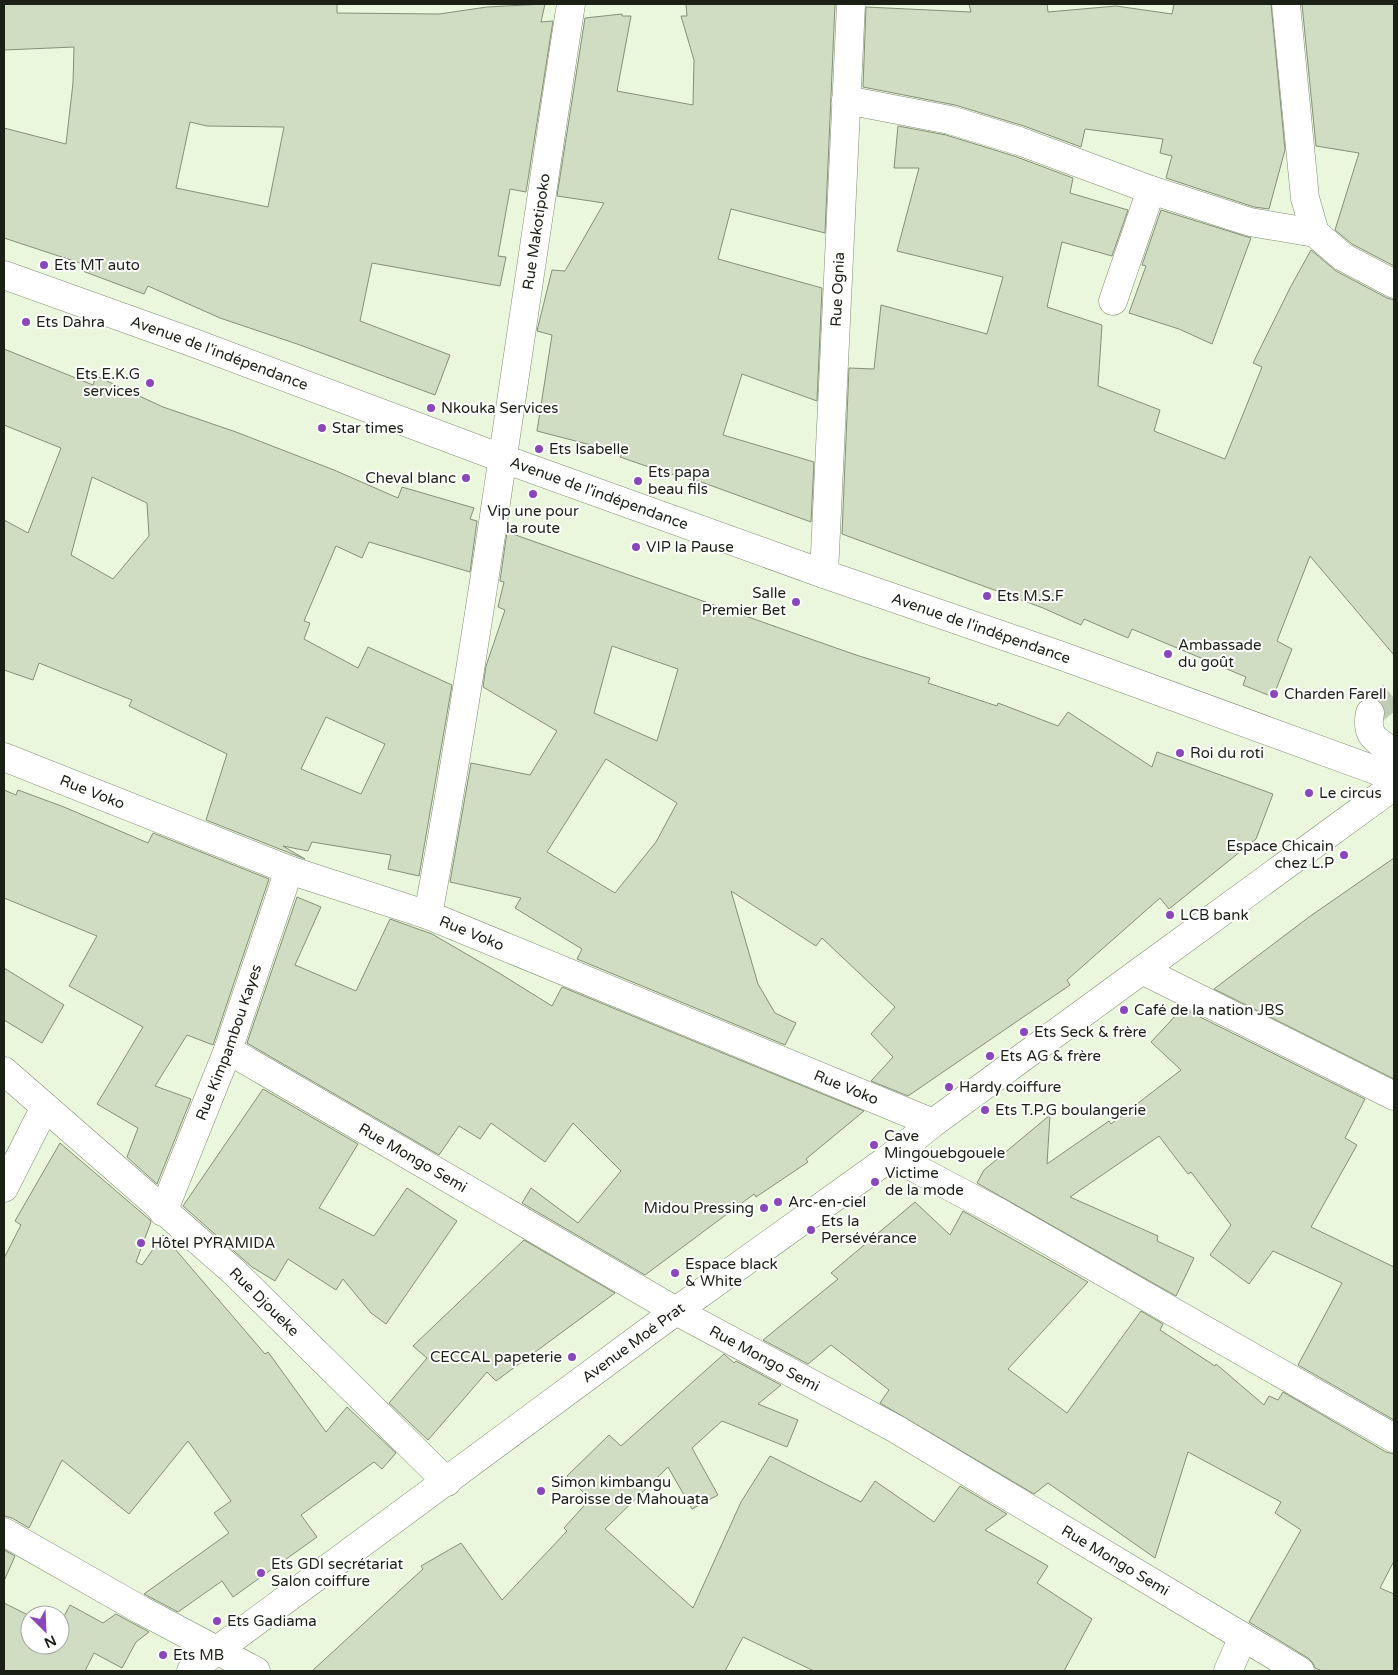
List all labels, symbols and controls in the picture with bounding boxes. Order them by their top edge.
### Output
street label: Rue Makotipoko [519,172,554,291]
street label: Rue Ognia [827,251,848,327]
place label: Ets MT auto [54,256,140,274]
marker: Ets MT auto [38,259,50,271]
street label: Avenue de l'indépendance [128,312,311,394]
place label: Ets Dahra [36,313,105,331]
marker: Ets Dahra [20,316,32,328]
place label: Ets E.K.G services [75,365,140,400]
marker: Ets E.K.G services [144,377,156,389]
place label: Nkouka Services [441,399,558,417]
marker: Nkouka Services [425,402,437,414]
place label: Star times [332,419,404,437]
marker: Star times [316,422,328,434]
place label: Ets Isabelle [549,440,629,458]
marker: Ets Isabelle [533,443,545,455]
street label: Avenue de l'indépendance [508,453,691,533]
place label: Ets papa beau fils [648,463,710,498]
place label: Cheval blanc [365,469,456,487]
marker: Cheval blanc [460,472,472,484]
marker: Ets papa beau fils [632,475,644,487]
marker: Vip une pour la route [527,488,539,500]
place label: Vip une pour la route [487,502,579,537]
place label: VIP la Pause [646,538,734,556]
marker: VIP la Pause [630,541,642,553]
place label: Salle Premier Bet [702,584,786,619]
place label: Ets M.S.F [997,587,1064,605]
street label: Avenue de l'indépendance [889,589,1073,667]
marker: Ets M.S.F [981,590,993,602]
marker: Salle Premier Bet [790,596,802,608]
place label: Ambassade du goût [1178,636,1262,671]
marker: Ambassade du goût [1162,648,1174,660]
place label: Charden Farell [1284,685,1386,703]
marker: Charden Farell [1268,688,1280,700]
place label: Roi du roti [1190,744,1264,762]
marker: Roi du roti [1174,747,1186,759]
street label: Rue Voko [57,771,127,813]
place label: Le circus [1319,784,1382,802]
marker: Le circus [1303,787,1315,799]
place label: Espace Chicain chez L.P [1227,837,1334,872]
marker: Espace Chicain chez L.P [1338,849,1350,861]
place label: LCB bank [1180,906,1249,924]
marker: LCB bank [1164,909,1176,921]
street label: Rue Voko [437,912,507,954]
street label: Rue Kimpambou Kayes [192,962,265,1123]
place label: Café de la nation JBS [1134,1001,1284,1019]
marker: Café de la nation JBS [1118,1004,1130,1016]
place label: Ets Seck & frère [1034,1023,1147,1041]
marker: Ets Seck & frère [1018,1026,1030,1038]
place label: Ets AG & frère [1000,1047,1101,1065]
marker: Ets AG & frère [984,1050,996,1062]
street label: Rue Voko [811,1066,881,1109]
place label: Hardy coiffure [959,1078,1061,1096]
marker: Hardy coiffure [943,1081,955,1093]
place label: Ets T.P.G boulangerie [995,1101,1146,1119]
marker: Ets T.P.G boulangerie [979,1104,991,1116]
street label: Rue Mongo Semi [355,1119,470,1196]
place label: Cave Mingouebgouele [884,1127,1005,1162]
marker: Cave Mingouebgouele [868,1139,880,1151]
place label: Victime de la mode [885,1164,964,1199]
marker: Victime de la mode [869,1176,881,1188]
place label: Arc-en-ciel [788,1193,866,1211]
marker: Arc-en-ciel [772,1196,784,1208]
place label: Midou Pressing [644,1199,754,1217]
marker: Midou Pressing [758,1202,770,1214]
place label: Ets la Persévérance [821,1212,917,1247]
marker: Ets la Persévérance [805,1224,817,1236]
place label: Hôtel PYRAMIDA [151,1234,275,1252]
marker: Hôtel PYRAMIDA [135,1237,147,1249]
place label: Espace black & White [685,1255,778,1290]
street label: Rue Djoueke [226,1264,303,1340]
marker: Espace black & White [669,1267,681,1279]
street label: Avenue Moé Prat [578,1299,688,1386]
street label: Rue Mongo Semi [706,1322,823,1395]
place label: CECCAL papeterie [430,1348,562,1366]
marker: CECCAL papeterie [566,1351,578,1363]
place label: Simon kimbangu Paroisse de Mahouata [551,1473,709,1508]
marker: Simon kimbangu Paroisse de Mahouata [535,1485,547,1497]
street label: Rue Mongo Semi [1058,1521,1173,1600]
place label: Ets GDI secrétariat Salon coiffure [271,1555,404,1590]
marker: Ets GDI secrétariat Salon coiffure [255,1567,267,1579]
north arrow [20,1605,70,1655]
place label: Ets Gadiama [227,1612,317,1630]
marker: Ets Gadiama [211,1615,223,1627]
text: N [41,1631,59,1651]
place label: Ets MB [173,1646,224,1664]
marker: Ets MB [157,1649,169,1661]

